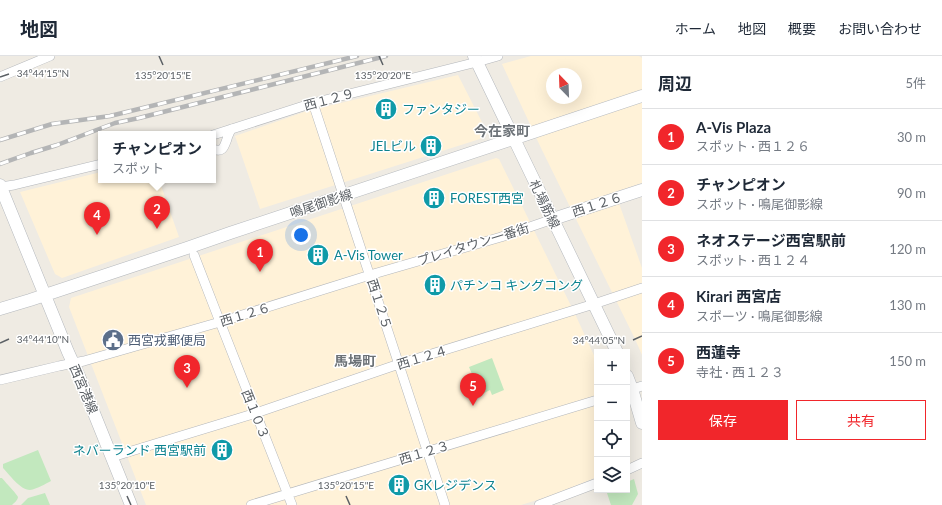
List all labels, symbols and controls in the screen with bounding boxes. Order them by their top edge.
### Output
text: 地図 [20,17,58,40]
text: ホーム [674,20,716,37]
text: 地図 [738,20,766,37]
text: 概要 [788,20,816,37]
text: お問い合わせ [838,20,922,37]
text: 34°44'15"N [17,67,69,79]
north arrow [546,68,582,104]
text: 135°20'15"E [135,69,191,81]
text: 135°20'20"E [355,69,411,81]
text: 周辺 [658,73,692,94]
text: 5件 [905,75,926,91]
street label: 西１２９ [302,85,356,113]
building icon: ファンタジー [373,96,399,122]
place label: ファンタジー [402,101,480,117]
text: A-Vis Plaza [696,118,771,136]
district label: 今在家町 [474,122,530,139]
text: 1 [667,129,675,145]
text: 30 m [897,129,926,145]
popup [98,131,216,183]
building icon: JELビル [418,133,444,159]
place label: JELビル [370,138,416,154]
text: スポット · 西１２６ [696,138,810,154]
text: チャンピオン [112,139,202,157]
text: スポット [112,160,164,176]
text: チャンピオン [696,175,786,193]
street label: 札場筋線 [526,177,564,231]
street label: 鳴尾御影線 [288,185,354,221]
building icon: FOREST西宮 [421,185,447,211]
text: 2 [667,185,675,201]
text: 90 m [897,185,926,201]
street label: 西１２６ [570,188,624,220]
place label: FOREST西宮 [450,190,524,206]
pin: 2 [144,196,170,229]
text: スポット · 鳴尾御影線 [696,196,823,212]
pin: 4 [84,202,110,235]
street label: プレイタウン一番街 [415,219,531,269]
your location [291,225,311,245]
text: ネオステージ西宮駅前 [696,231,846,249]
pin: 1 [247,239,273,272]
text: 3 [667,241,675,257]
text: 120 m [889,241,926,257]
building icon: A-Vis Tower [305,242,331,268]
place label: A-Vis Tower [334,247,403,263]
text: スポット · 西１２４ [696,252,810,268]
building icon: パチンコ キングコング [422,272,448,298]
street label: 西１２５ [364,277,396,331]
place label: パチンコ キングコング [450,277,583,293]
text: Kirari 西宮店 [696,287,781,305]
text: 4 [667,297,675,313]
text: 130 m [889,297,926,313]
street label: 西１２６ [218,299,272,329]
text: スポーツ · 鳴尾御影線 [696,308,823,324]
public building icon: 西宮戎郵便局 [100,327,126,353]
place label: 西宮戎郵便局 [128,332,206,348]
text: 34°44'10"N [17,333,69,345]
text: 34°44'05"N [573,334,625,346]
street label: 西１２４ [395,342,449,372]
text: 西蓮寺 [696,343,741,361]
map controls [594,349,630,493]
button: + [594,349,630,385]
district label: 馬場町 [334,352,376,369]
text: 5 [667,353,675,369]
text: 150 m [889,353,926,369]
pin: 3 [174,355,200,388]
street label: 西宮港線 [66,362,102,416]
text: 寺社 · 西１２３ [696,364,784,380]
pin: 5 [460,373,486,406]
button: − [594,385,630,421]
street label: 西１０３ [239,387,273,441]
button: 保存 [658,400,788,440]
button: 共有 [796,400,926,440]
button: locate [594,421,630,457]
building icon: ネバーランド 西宮駅前 [209,437,235,463]
street label: 西１２３ [397,437,451,467]
place label: ネバーランド 西宮駅前 [73,442,206,458]
button: layers [594,457,630,493]
building icon: GKレジデンス [386,472,412,498]
place label: GKレジデンス [414,477,497,493]
text: 135°20'10"E [99,479,155,491]
text: 135°20'15"E [318,479,374,491]

